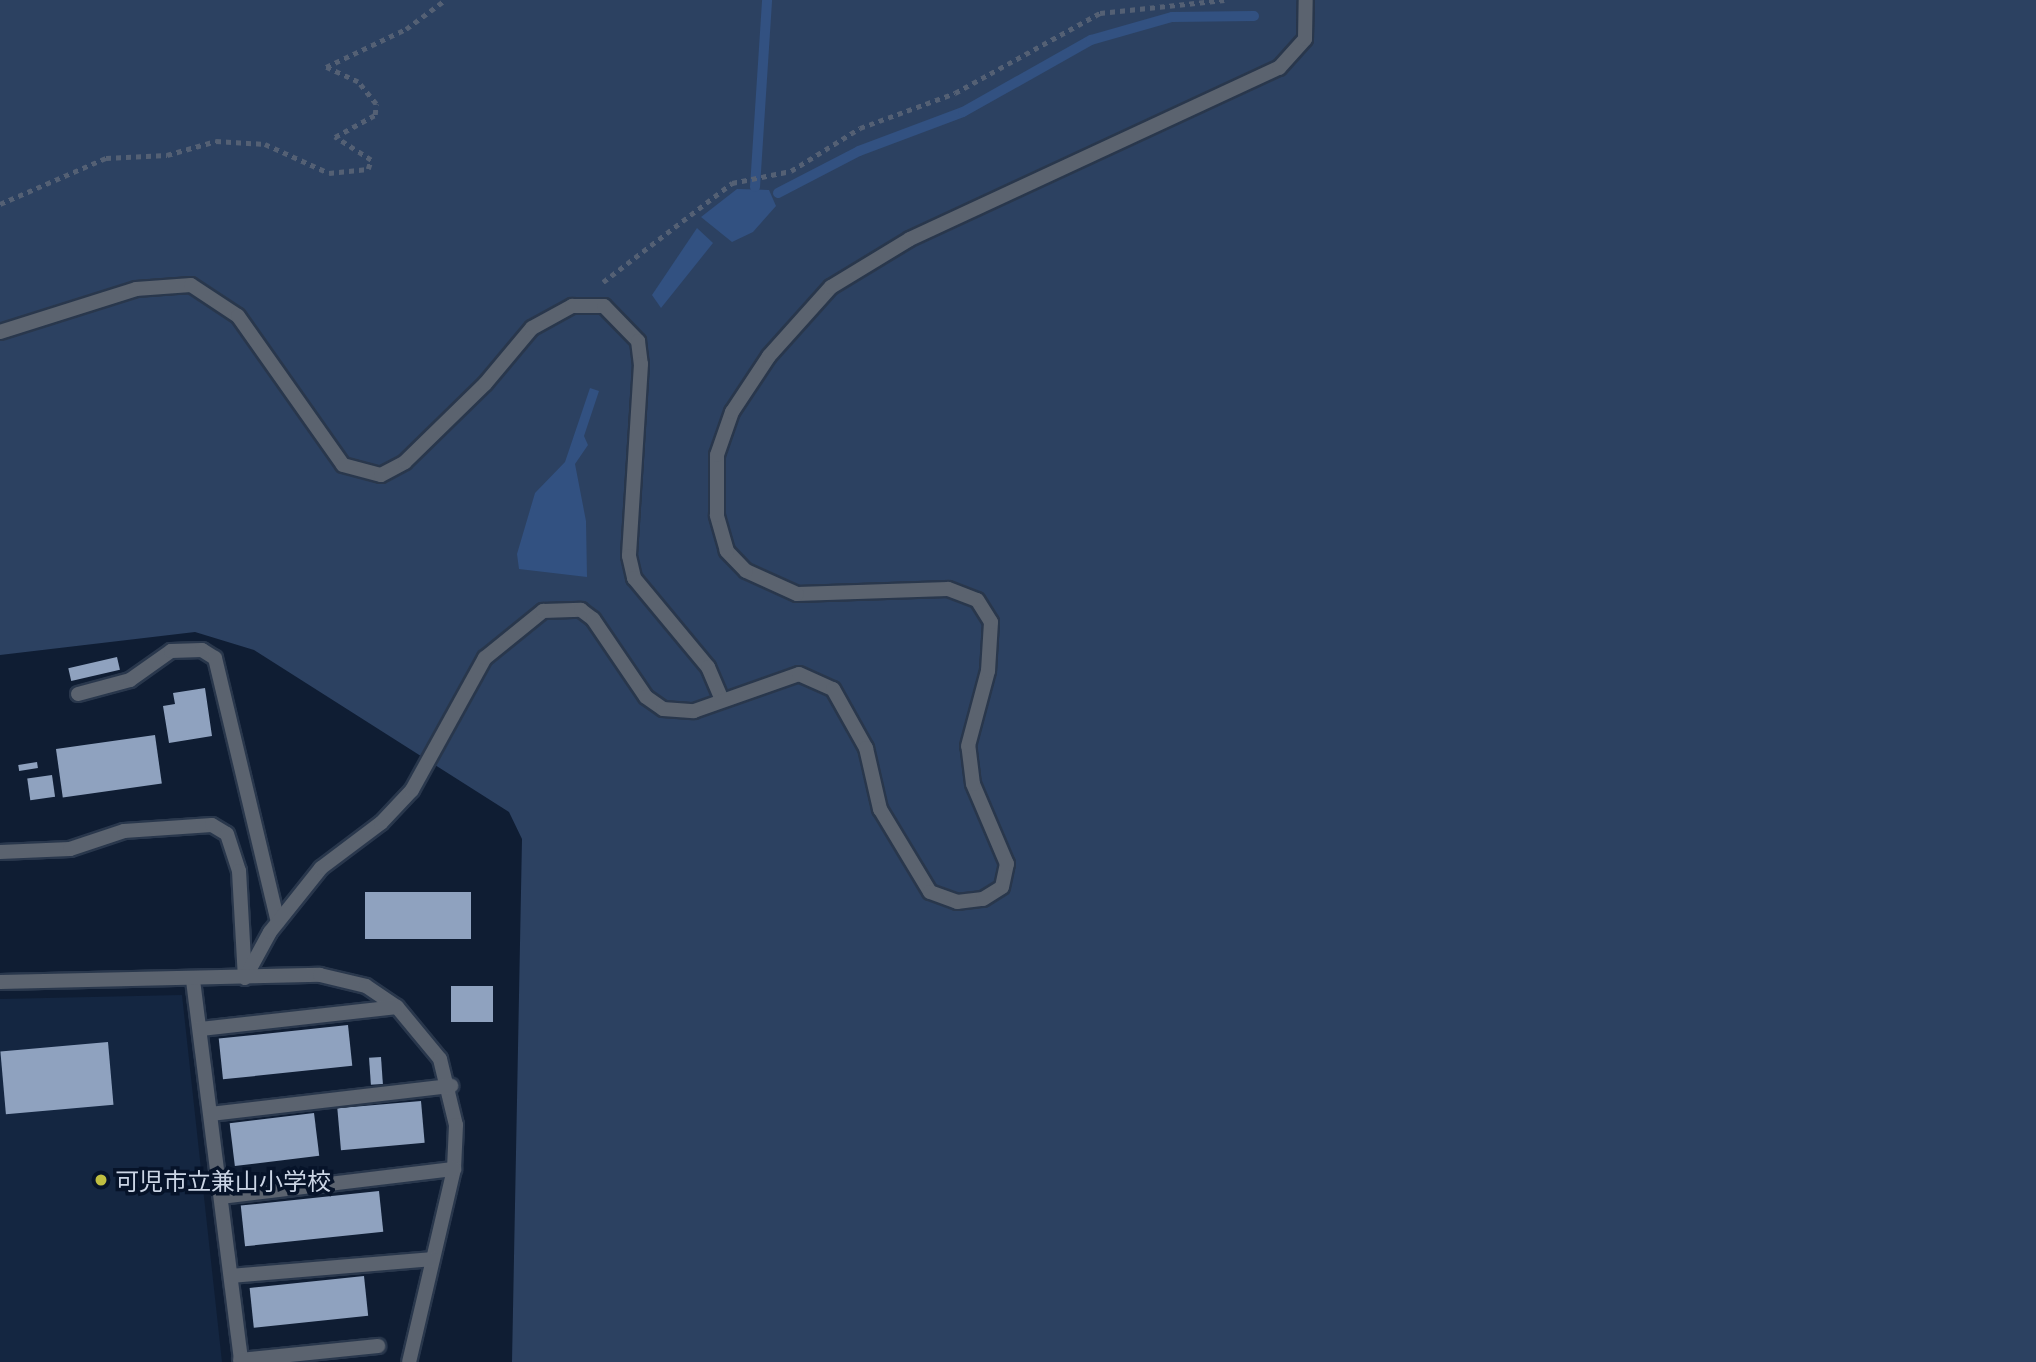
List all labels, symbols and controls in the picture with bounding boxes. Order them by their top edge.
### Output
place label: 可児市立兼山小学校 [115,1166,331,1194]
marker: 可児市立兼山小学校 [93,1172,109,1188]

